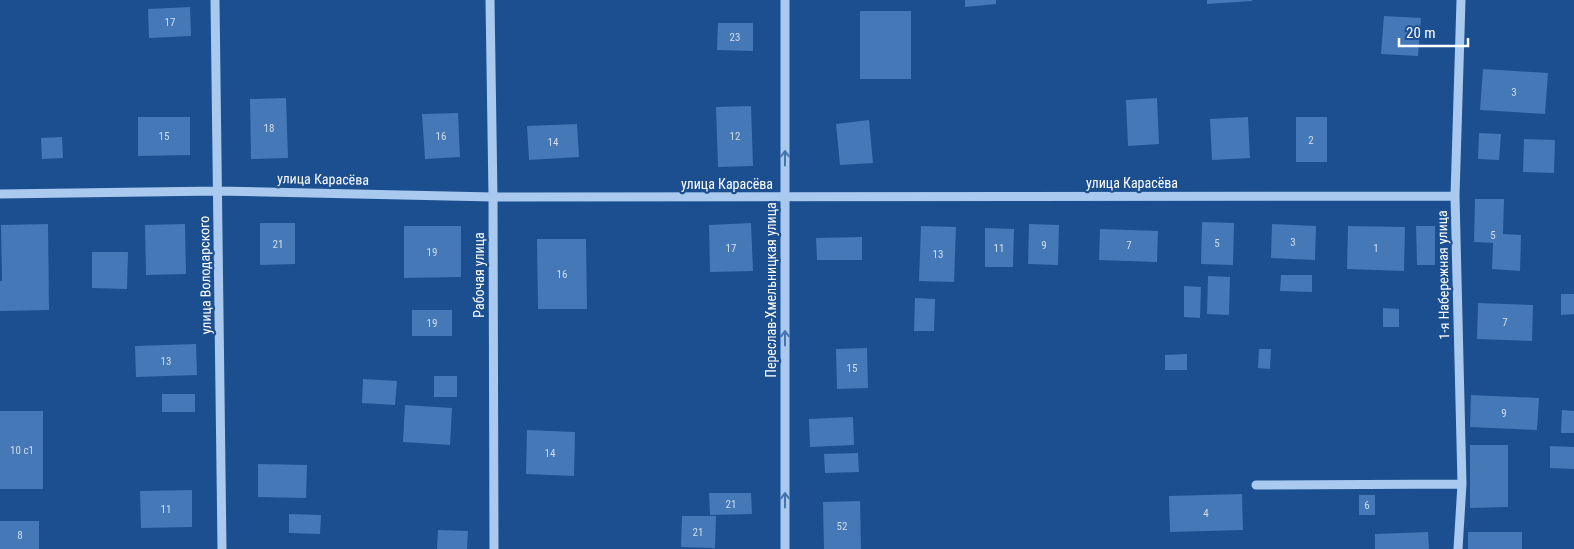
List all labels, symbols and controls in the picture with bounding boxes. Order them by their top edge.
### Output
scale bar [1399,15,1468,47]
house number: 17 [165,16,175,29]
text: 20 m [1406,24,1436,42]
house number: 23 [730,31,740,44]
house number: 3 [1511,86,1517,99]
house number: 18 [264,122,274,135]
house number: 15 [159,130,169,143]
house number: 16 [436,130,446,143]
house number: 12 [730,130,740,143]
house number: 2 [1308,134,1314,147]
house number: 14 [548,136,559,149]
one-way arrow [780,150,790,166]
street label: улица Карасёва [277,170,369,188]
street label: улица Карасёва [1086,175,1178,191]
street label: улица Карасёва [681,176,773,192]
street label: Переслав-Хмельницкая улица [763,202,779,378]
street label: 1-я Набережная улица [1434,210,1452,340]
street label: улица Володарского [196,216,214,334]
house number: 5 [1490,229,1496,242]
street label: Рабочая улица [471,232,487,318]
house number: 3 [1290,236,1296,249]
house number: 5 [1214,237,1220,250]
house number: 21 [273,238,283,251]
house number: 9 [1041,239,1047,252]
house number: 7 [1126,239,1132,252]
house number: 17 [726,242,736,255]
house number: 11 [994,242,1004,255]
house number: 1 [1373,242,1379,255]
house number: 19 [427,246,437,259]
house number: 13 [933,248,943,261]
house number: 16 [557,268,567,281]
house number: 7 [1502,316,1508,329]
house number: 19 [427,317,437,330]
one-way arrow [780,330,790,346]
house number: 13 [161,355,171,368]
house number: 15 [847,362,857,375]
house number: 9 [1501,407,1507,420]
house number: 10 с1 [10,444,34,457]
house number: 14 [545,447,556,460]
one-way arrow [780,493,790,509]
house number: 21 [726,498,736,511]
house number: 6 [1364,499,1370,512]
house number: 11 [161,503,171,516]
house number: 4 [1203,507,1209,520]
house number: 52 [837,520,847,533]
house number: 21 [693,526,703,539]
house number: 8 [17,529,23,542]

